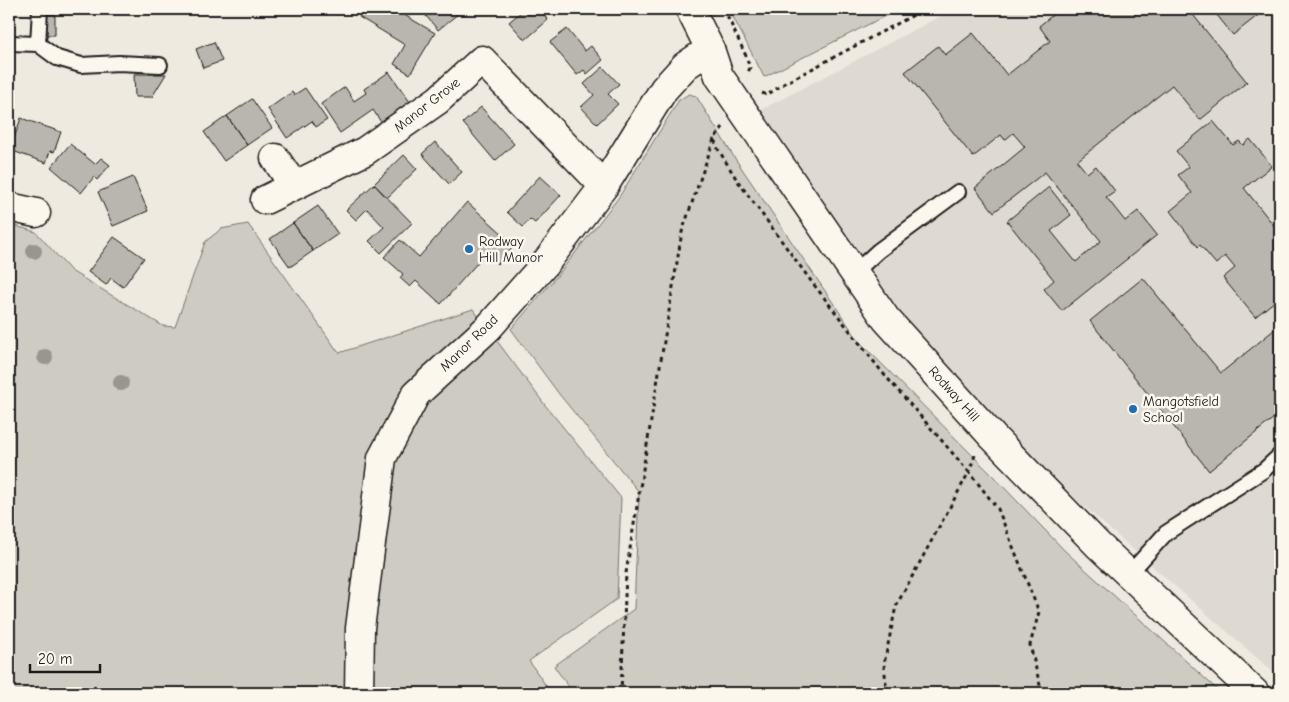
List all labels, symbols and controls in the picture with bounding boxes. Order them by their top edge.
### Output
street label: Manor Grove [390,74,464,136]
place label: Rodway Hill Manor [479,233,543,266]
marker: Rodway Hill Manor [463,243,475,255]
street label: Manor Road [436,311,502,375]
street label: Rodway Hill [925,363,983,425]
place label: Mangotsfield School [1143,393,1219,426]
marker: Mangotsfield School [1127,403,1139,415]
scale bar [30,642,100,674]
text: 20 m [38,650,72,668]

